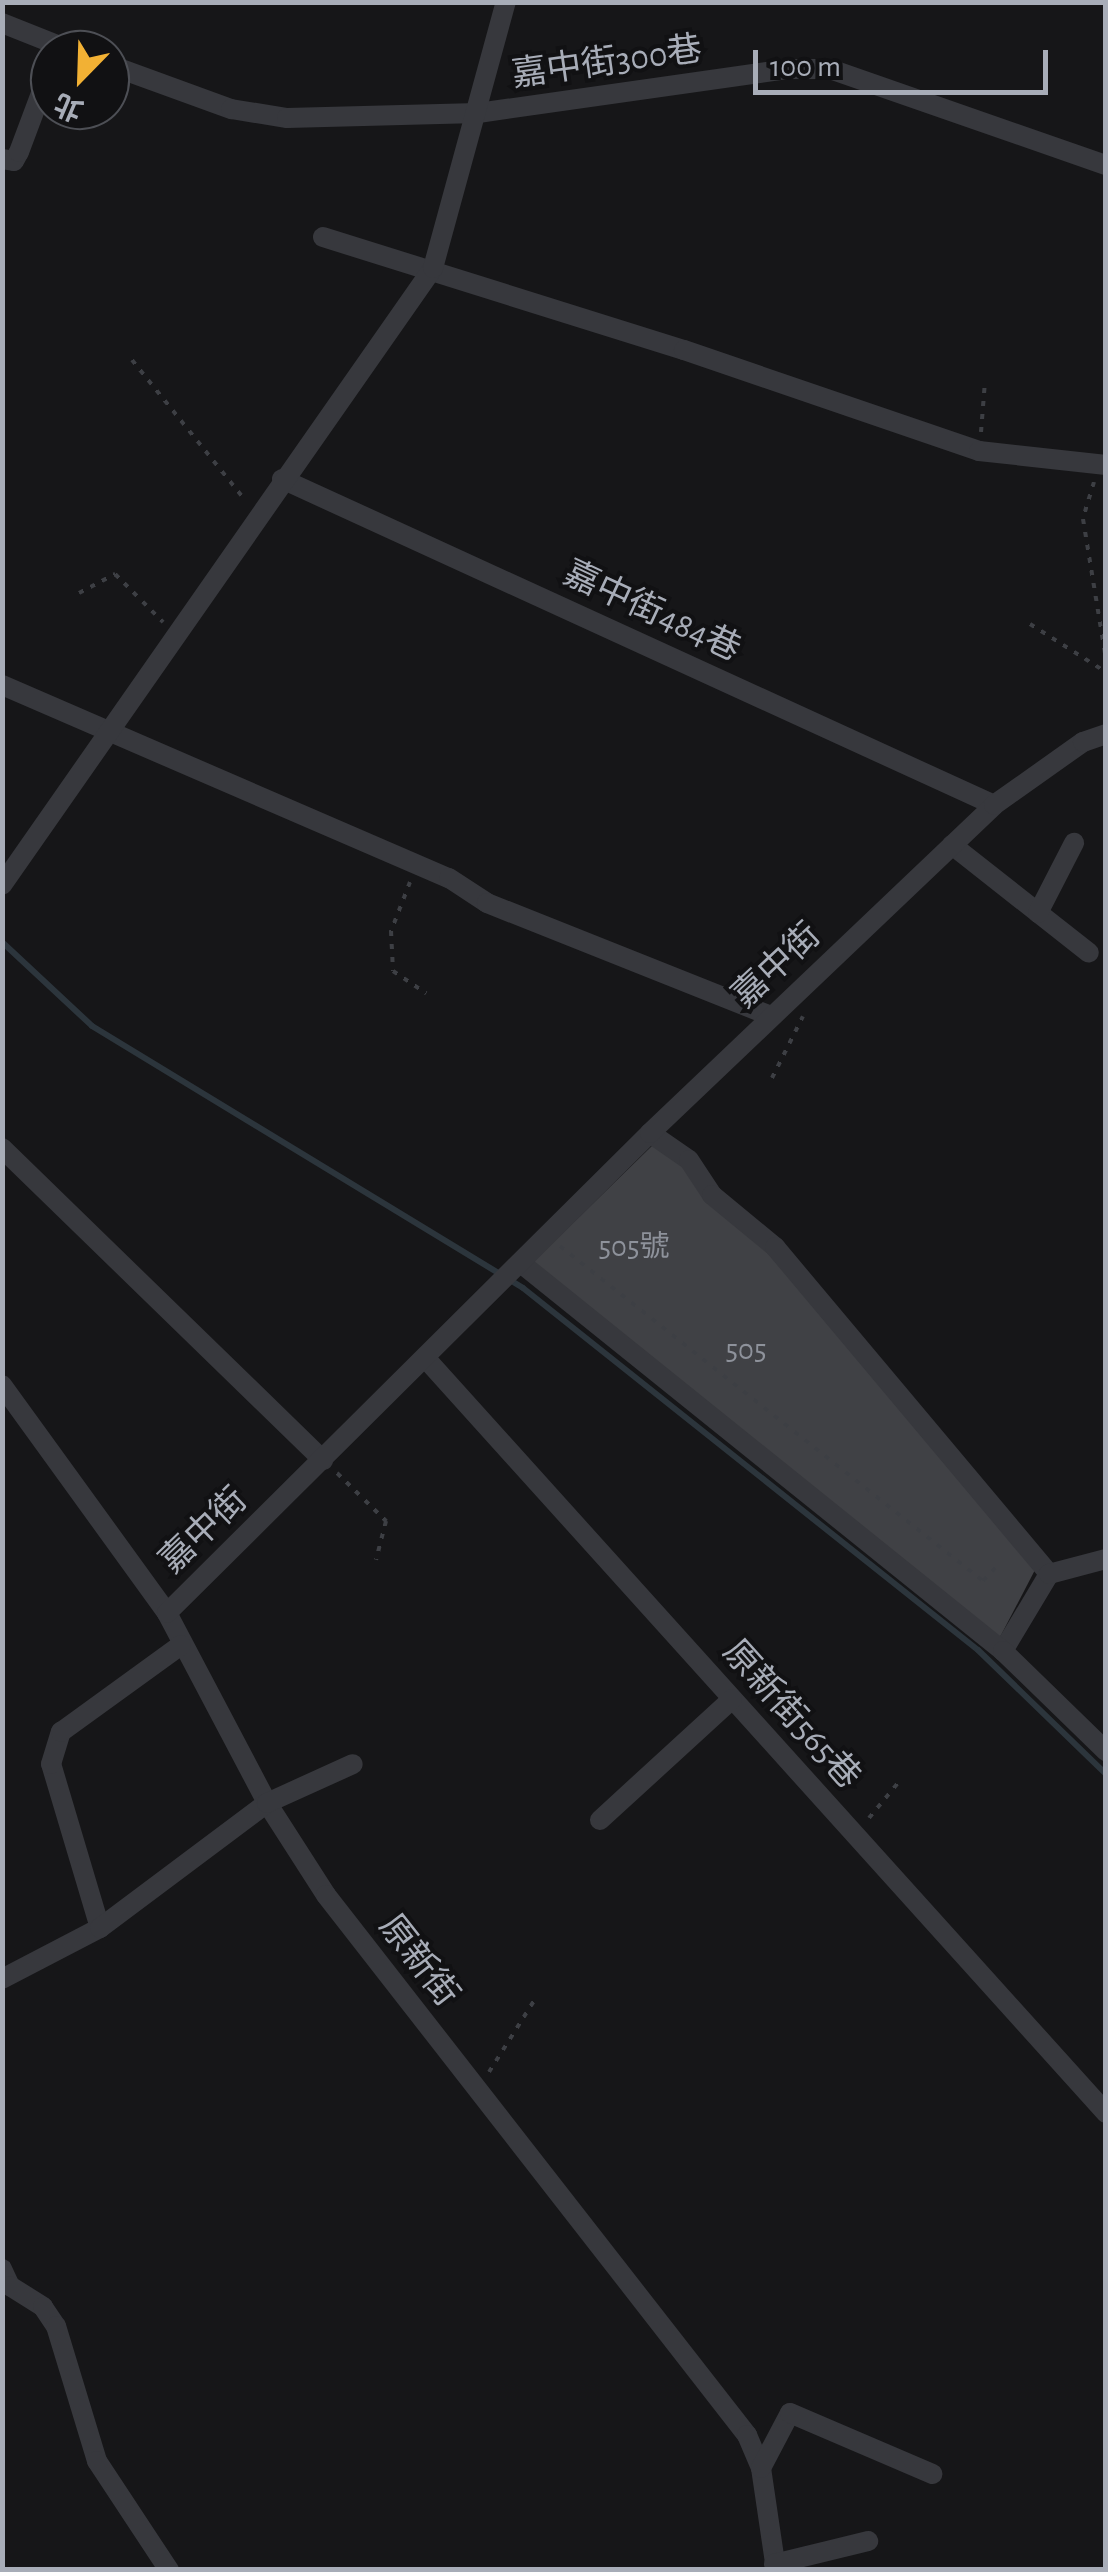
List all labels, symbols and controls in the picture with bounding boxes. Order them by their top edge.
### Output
street label: 嘉中街300巷 [509,29,705,97]
north arrow [30,30,130,130]
scale bar [758,30,1053,92]
text: 100 m [770,52,841,82]
text: 北 [51,87,87,124]
street label: 嘉中街484巷 [557,553,747,671]
street label: 嘉中街 [724,915,830,1017]
house number: 505號 [599,1229,669,1265]
house number: 505 [726,1332,766,1368]
street label: 嘉中街 [152,1479,256,1583]
street label: 原新街565巷 [713,1632,869,1798]
street label: 原新街 [369,1907,467,2015]

